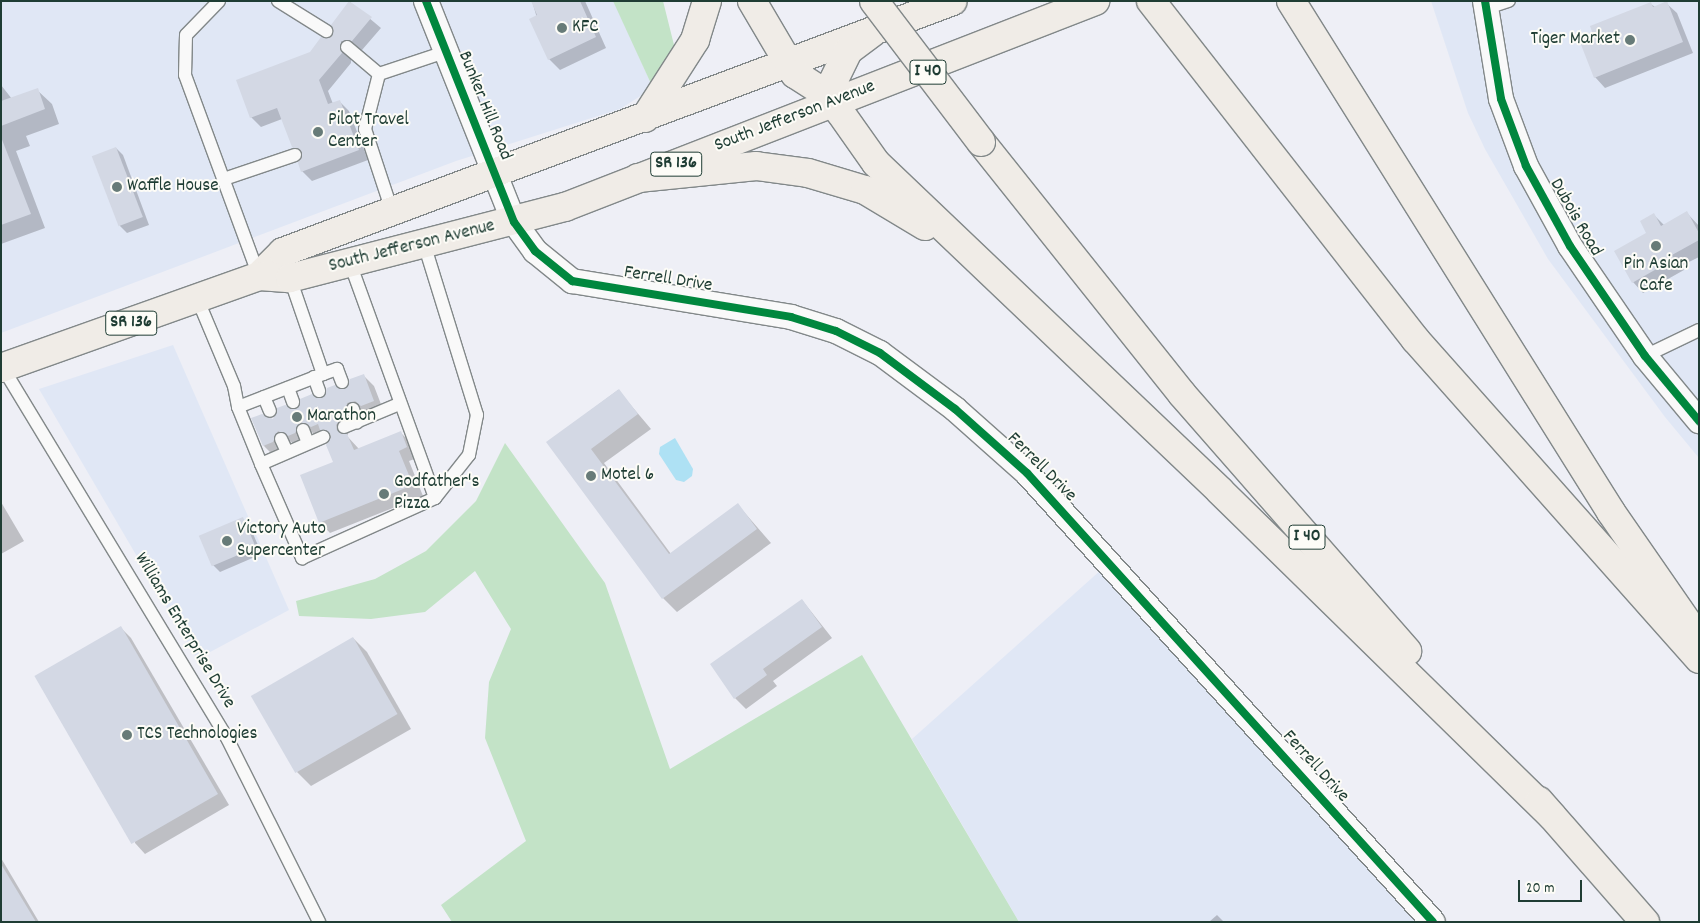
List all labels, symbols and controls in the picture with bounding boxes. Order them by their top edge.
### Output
place label: KFC [572,17,599,39]
marker: KFC [556,22,568,34]
place label: Tiger Market [1531,29,1620,51]
marker: Tiger Market [1624,34,1636,46]
street label: Bunker Hill Road [452,48,516,164]
road number: I 40 [909,56,947,88]
street label: South Jefferson Avenue [711,76,879,158]
place label: Pilot Travel Center [328,110,409,154]
marker: Pilot Travel Center [312,126,324,138]
road number: SR 136 [650,148,702,180]
street label: Dubois Road [1544,175,1606,261]
place label: Waffle House [127,176,219,198]
marker: Waffle House [111,181,123,193]
street label: South Jefferson Avenue [327,215,497,279]
marker: Pin Asian Cafe [1650,240,1662,252]
place label: Pin Asian Cafe [1624,254,1688,298]
street label: Ferrell Drive [622,262,714,298]
road number: SR 136 [105,307,157,338]
place label: Marathon [307,406,376,428]
marker: Marathon [291,411,303,423]
street label: Ferrell Drive [1001,428,1081,508]
place label: Motel 6 [601,465,654,487]
marker: Motel 6 [585,470,597,482]
place label: Godfather's Pizza [394,472,479,516]
marker: Godfather's Pizza [378,488,390,500]
place label: Victory Auto Supercenter [237,519,326,563]
road number: I 40 [1288,522,1326,552]
marker: Victory Auto Supercenter [221,535,233,547]
street label: Williams Enterprise Drive [128,549,240,713]
place label: TCS Technologies [137,724,257,746]
street label: Ferrell Drive [1277,726,1353,808]
marker: TCS Technologies [121,729,133,741]
scale bar [1520,870,1584,902]
text: 20 m [1526,878,1554,900]

